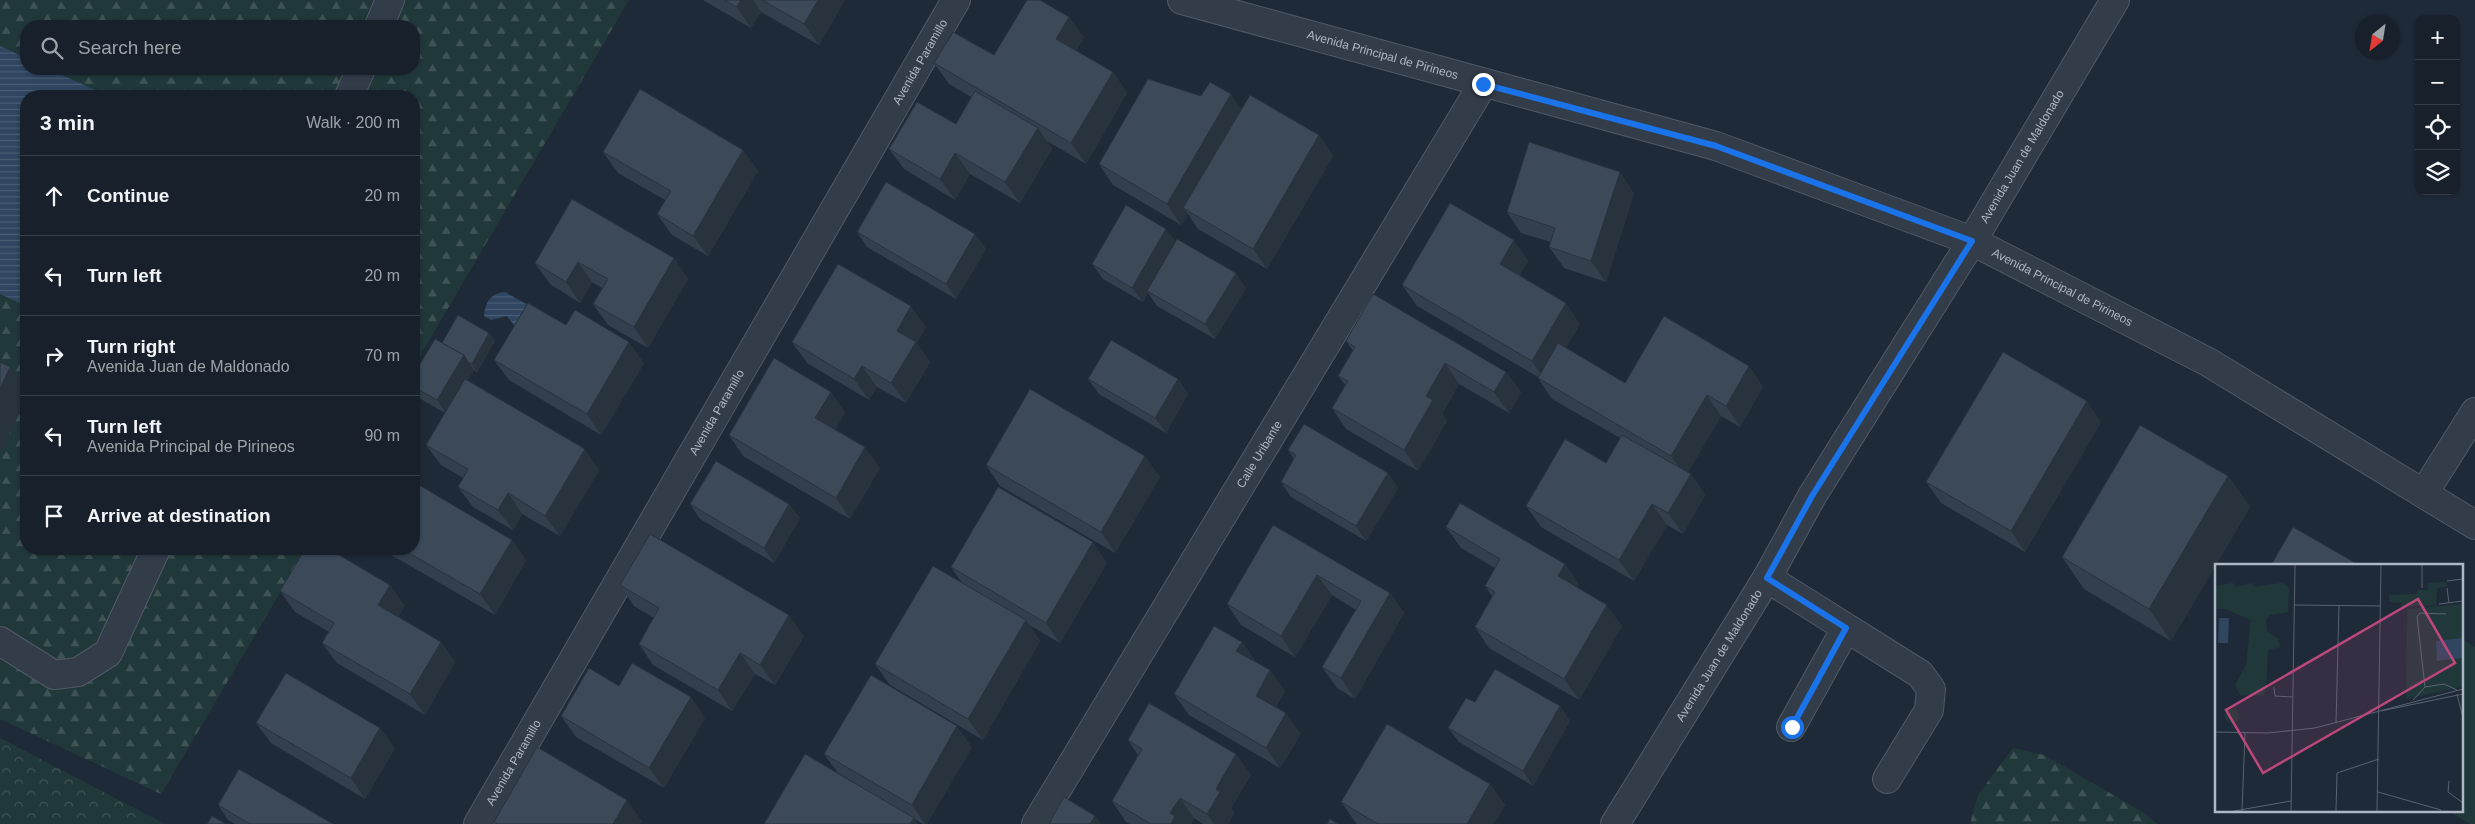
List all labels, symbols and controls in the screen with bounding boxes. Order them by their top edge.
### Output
north arrow [2355,15,2400,60]
map controls [2415,15,2460,195]
button: + [2415,15,2460,60]
street label: Avenida Paramillo [890,16,951,107]
search box [20,20,420,75]
street label: Avenida Principal de Pirineos [1305,28,1460,82]
icon: search [38,34,66,62]
text: Search here [78,37,182,58]
button: − [2415,60,2460,105]
route end [1472,73,1495,96]
street label: Avenida Juan de Maldonado [1977,87,2067,226]
button: locate [2415,105,2460,150]
text: 3 min [40,111,95,134]
text: Walk · 200 m [306,114,400,131]
button: layers [2415,150,2460,195]
icon: ahead [40,182,68,210]
text: Continue [87,185,169,206]
text: 20 m [364,187,400,204]
street label: Avenida Principal de Pirineos [1990,245,2135,329]
icon: left [40,262,68,290]
text: Turn left [87,265,162,286]
text: 20 m [364,267,400,284]
text: Turn right [87,336,175,357]
icon: right [40,342,68,370]
text: 70 m [364,347,400,364]
text: Avenida Juan de Maldonado [87,358,290,375]
street label: Avenida Paramillo [687,367,747,458]
text: Turn left [87,416,162,437]
street label: Calle Uribante [1234,418,1285,490]
icon: left [40,422,68,450]
text: 90 m [364,427,400,444]
text: Avenida Principal de Pirineos [87,438,295,455]
icon: arrive [40,502,68,530]
text: Arrive at destination [87,505,271,526]
inset map [2215,564,2462,812]
street label: Avenida Juan de Maldonado [1673,587,1765,724]
route start [1781,716,1804,739]
street label: Avenida Paramillo [483,717,544,808]

